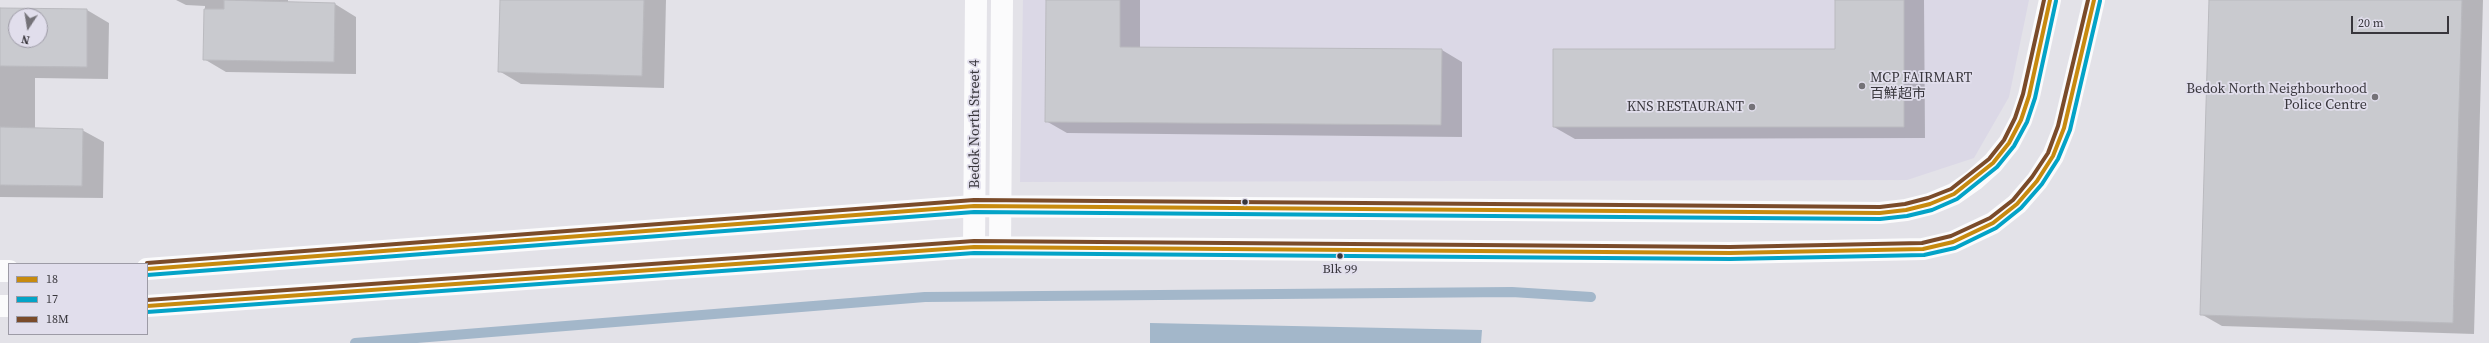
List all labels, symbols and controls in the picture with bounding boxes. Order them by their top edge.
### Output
north arrow [8,8,48,48]
scale bar [2353,8,2451,34]
text: 20 m [2358,15,2384,31]
text: N [20,31,31,47]
street label: Bedok North Street 4 [967,59,983,189]
place label: MCP FAIRMART 百鮮超市 [1870,70,1972,102]
marker: MCP FAIRMART 百鮮超市 [1857,81,1867,91]
place label: Bedok North Neighbourhood Police Centre [2186,81,2367,114]
marker: Bedok North Neighbourhood Police Centre [2370,92,2380,102]
place label: KNS RESTAURANT [1627,99,1744,115]
marker: KNS RESTAURANT [1747,102,1757,112]
unlabelled marker [1240,197,1250,207]
marker: Blk 99 [1335,251,1345,261]
place label: Blk 99 [1322,262,1358,278]
legend [8,263,148,335]
text: 18 [46,271,58,287]
text: 17 [46,291,58,307]
text: 18M [46,311,69,327]

